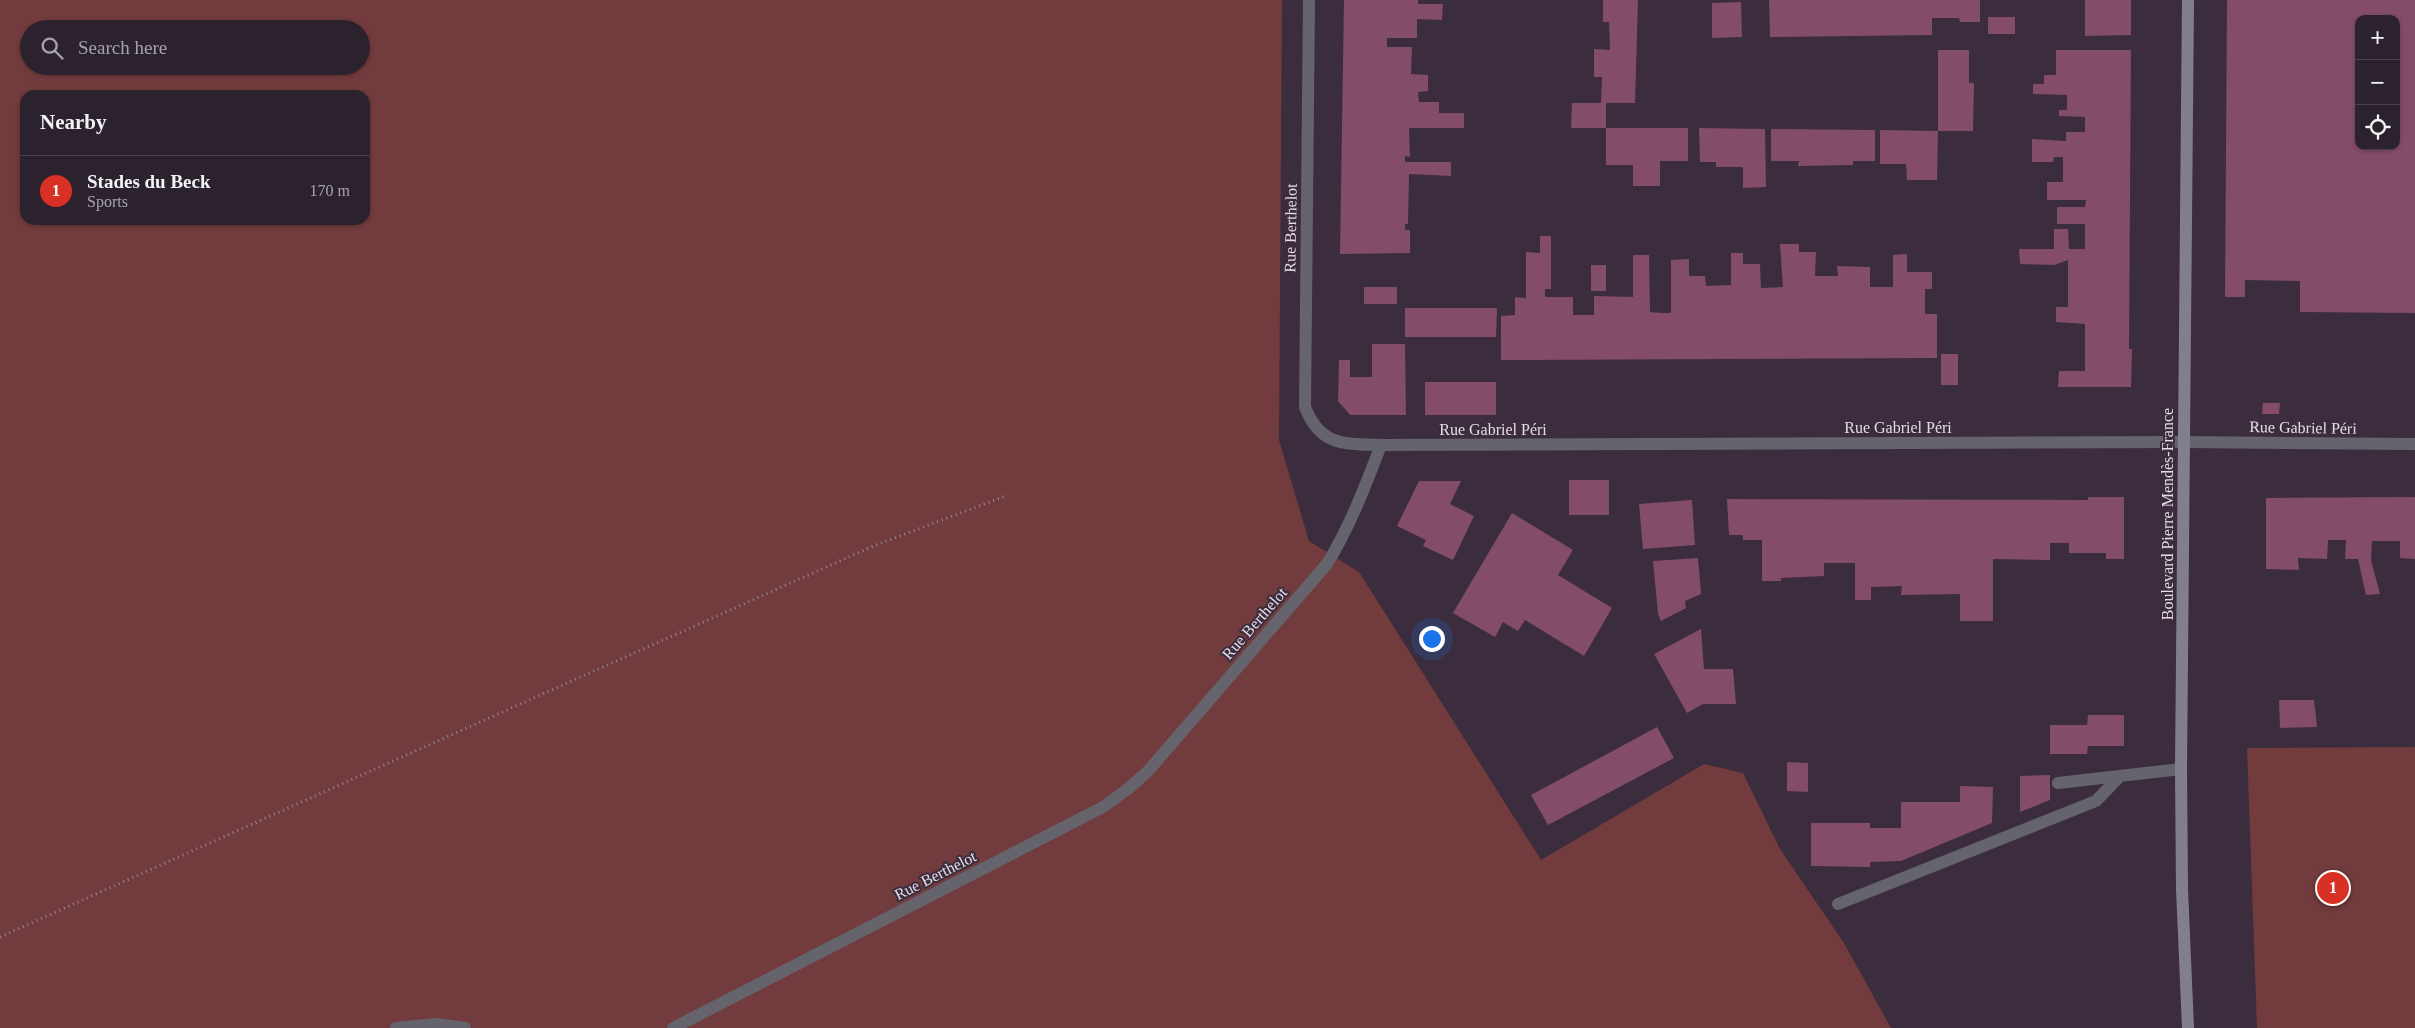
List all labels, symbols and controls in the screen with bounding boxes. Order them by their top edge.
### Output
map controls [2355,15,2400,150]
button: + [2355,15,2400,60]
search box [20,20,370,75]
icon: search [38,34,66,62]
text: Search here [78,37,167,58]
button: − [2355,60,2400,105]
button: locate [2355,105,2400,150]
text: Nearby [40,110,107,134]
text: Stades du Beck [87,171,211,192]
text: 1 [52,182,60,199]
text: 170 m [310,182,350,199]
street label: Rue Berthelot [1281,183,1300,273]
text: Sports [87,193,128,210]
street label: Boulevard Pierre Mendès-France [2159,408,2176,620]
street label: Rue Gabriel Péri [2249,418,2357,437]
street label: Rue Gabriel Péri [1844,419,1952,436]
street label: Rue Gabriel Péri [1439,421,1547,438]
street label: Rue Berthelot [1219,584,1290,663]
your location [1419,626,1445,652]
street label: Rue Berthelot [892,847,979,903]
pin: 1 [2317,869,2349,907]

